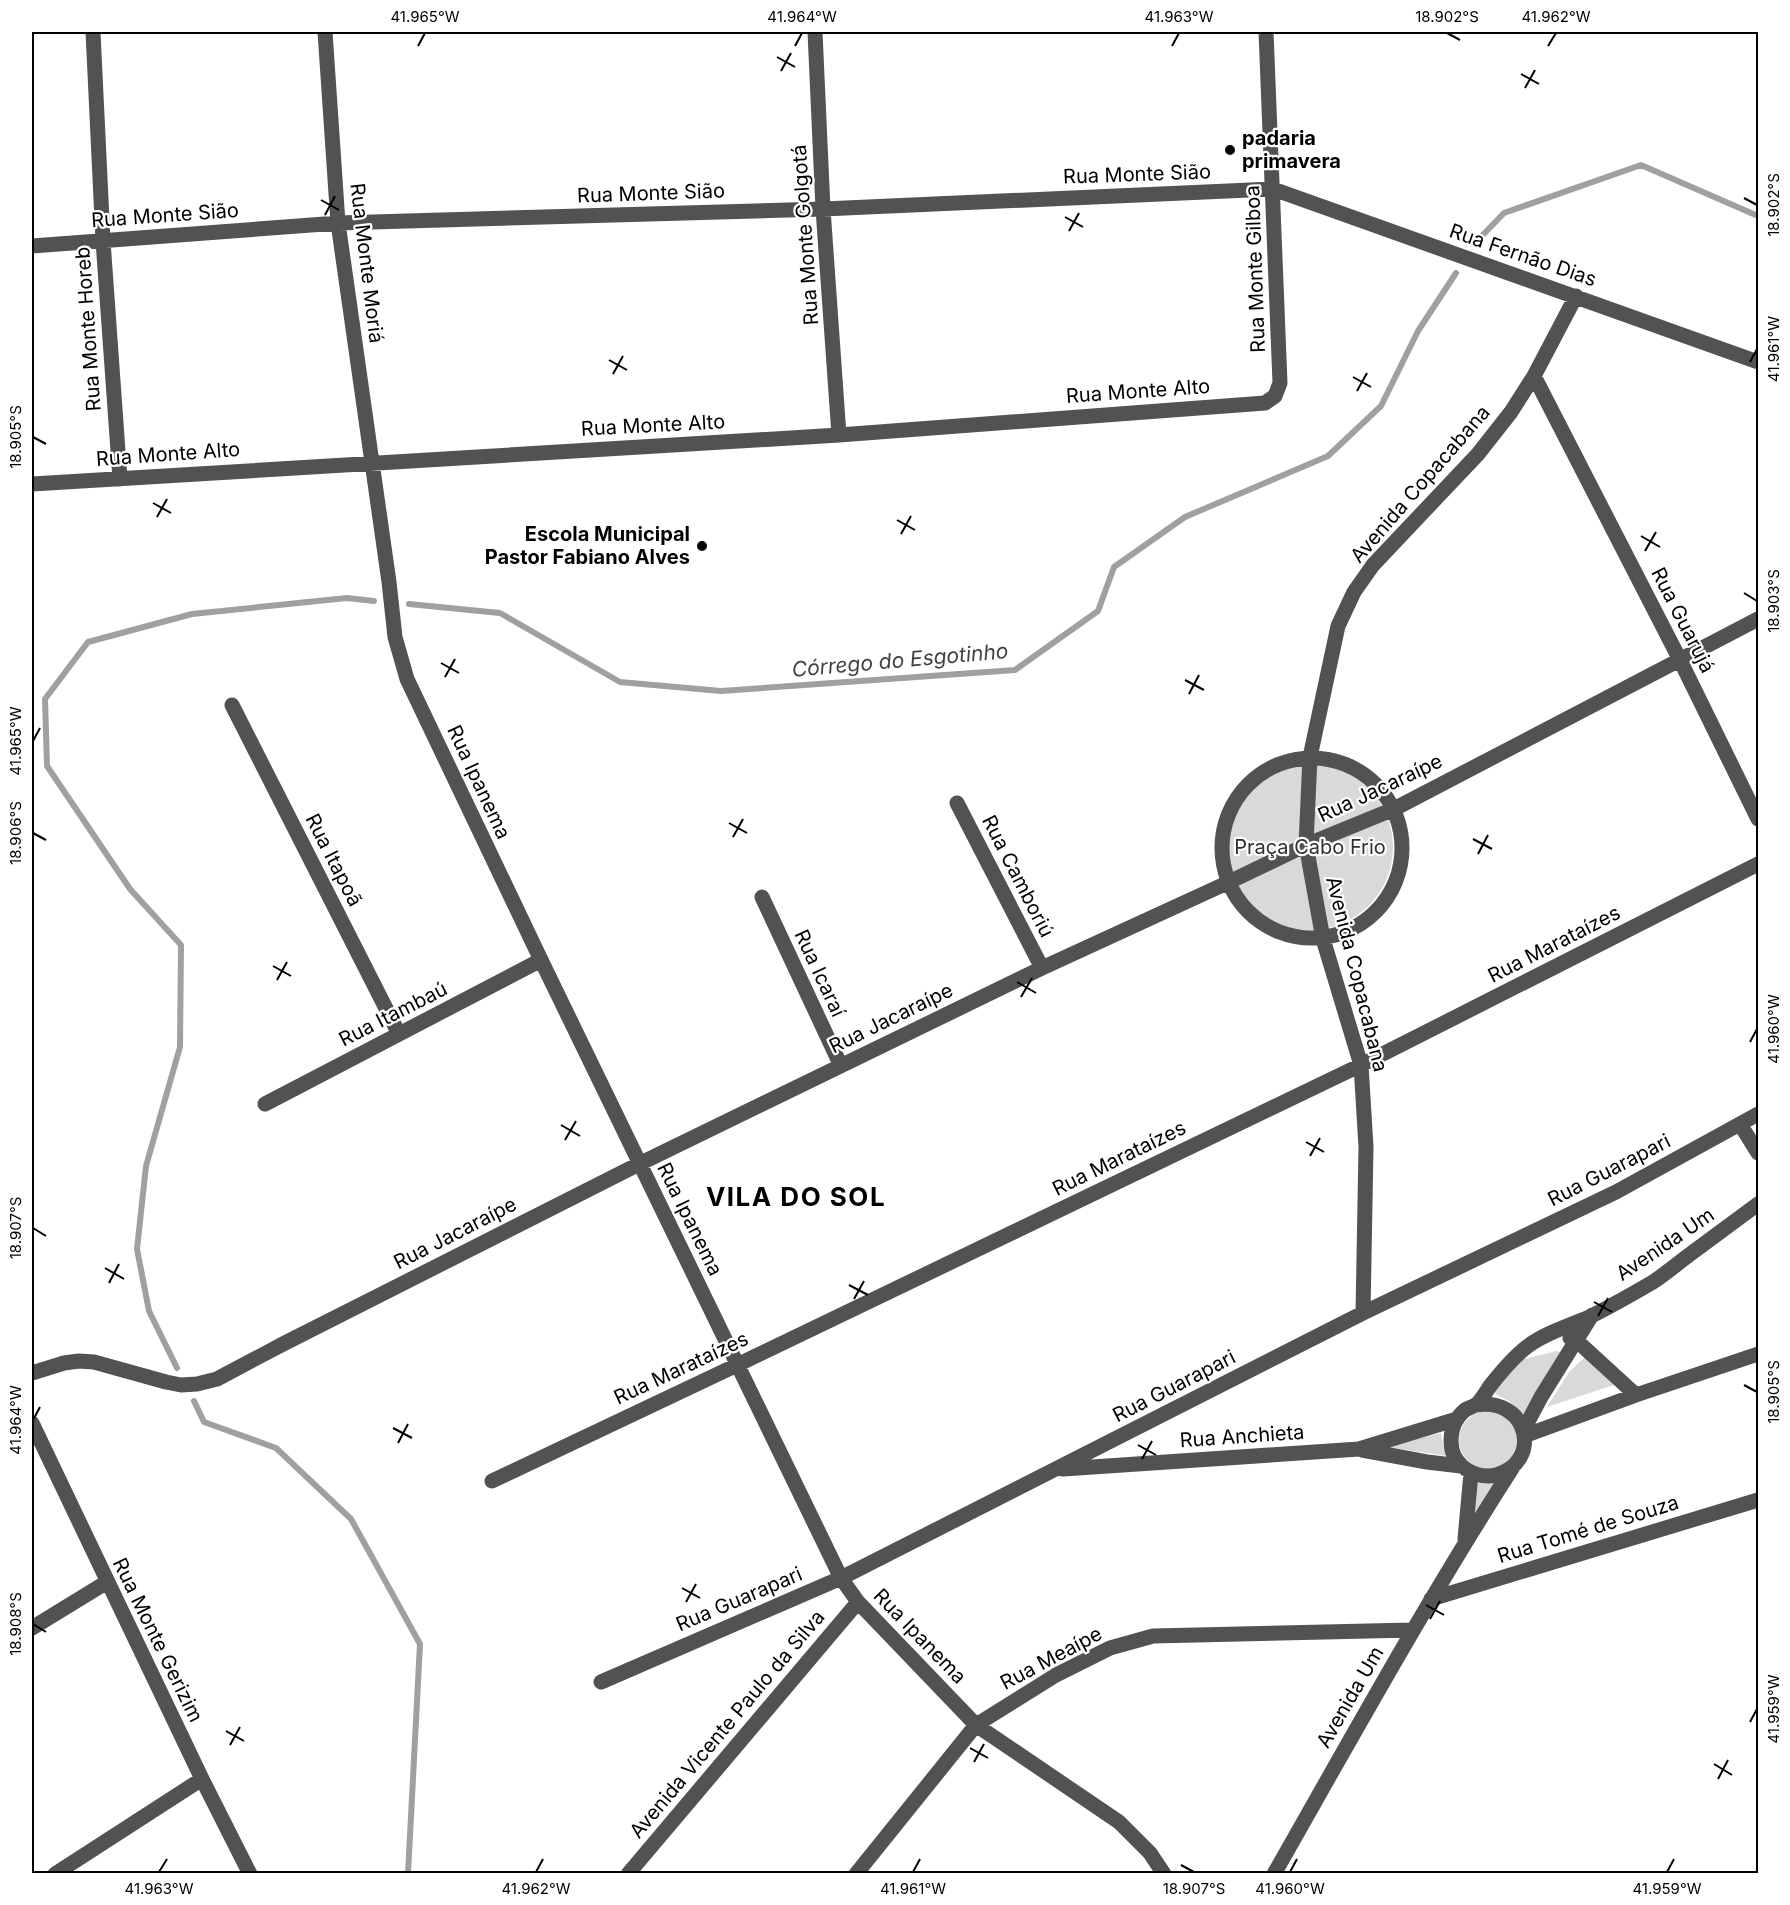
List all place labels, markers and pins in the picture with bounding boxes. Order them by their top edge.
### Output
place label: padaria primavera [1242,126,1341,173]
marker: padaria primavera [1223,143,1237,157]
place label: Escola Municipal Pastor Fabiano Alves [485,522,690,569]
marker: Escola Municipal Pastor Fabiano Alves [695,539,709,553]

